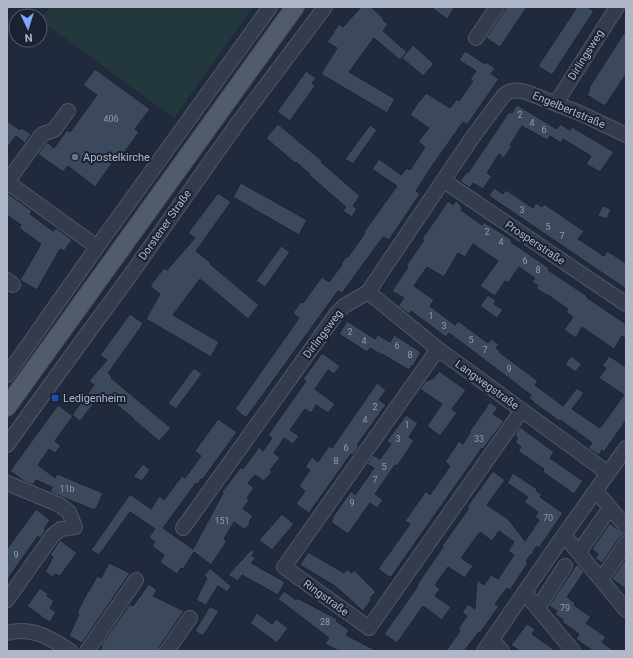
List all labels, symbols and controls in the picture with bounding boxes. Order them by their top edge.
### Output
north arrow [8,8,48,48]
street label: Dirlingsweg [565,27,607,83]
text: N [24,31,33,44]
street label: Engelbertstraße [531,89,607,131]
house number: 2 [517,110,523,120]
house number: 406 [103,114,119,124]
house number: 4 [529,118,535,128]
house number: 6 [541,125,547,135]
place label: Apostelkirche [83,151,150,164]
marker: Apostelkirche [70,152,80,162]
street label: Dorstener Straße [136,187,194,263]
house number: 3 [519,205,525,215]
street label: Prosperstraße [503,218,568,268]
house number: 5 [545,222,551,232]
house number: 2 [484,227,490,237]
house number: 7 [559,231,565,241]
house number: 4 [498,237,504,247]
house number: 6 [522,256,528,266]
house number: 8 [535,265,541,275]
street label: Dirlingsweg [301,307,345,361]
house number: 1 [428,311,434,321]
house number: 3 [441,321,447,331]
house number: 2 [347,327,353,337]
house number: 5 [468,335,474,345]
house number: 4 [361,336,367,346]
house number: 6 [394,341,400,351]
house number: 7 [482,345,488,355]
house number: 8 [407,350,413,360]
street label: Langwegstraße [453,358,522,413]
house number: 9 [506,364,512,374]
place label: Ledigenheim [63,392,126,405]
marker: Ledigenheim [50,393,60,403]
house number: 2 [372,402,378,412]
house number: 4 [362,415,368,425]
house number: 1 [404,420,410,430]
house number: 3 [395,434,401,444]
house number: 33 [474,434,484,444]
house number: 6 [343,443,349,453]
house number: 8 [333,456,339,466]
house number: 5 [381,462,387,472]
house number: 7 [372,475,378,485]
house number: 11b [59,484,75,494]
house number: 9 [349,498,355,508]
house number: 70 [543,513,553,523]
house number: 151 [214,516,230,526]
house number: 9 [13,550,19,560]
street label: Ringstraße [301,577,351,619]
house number: 79 [560,603,570,613]
house number: 28 [320,617,330,627]

